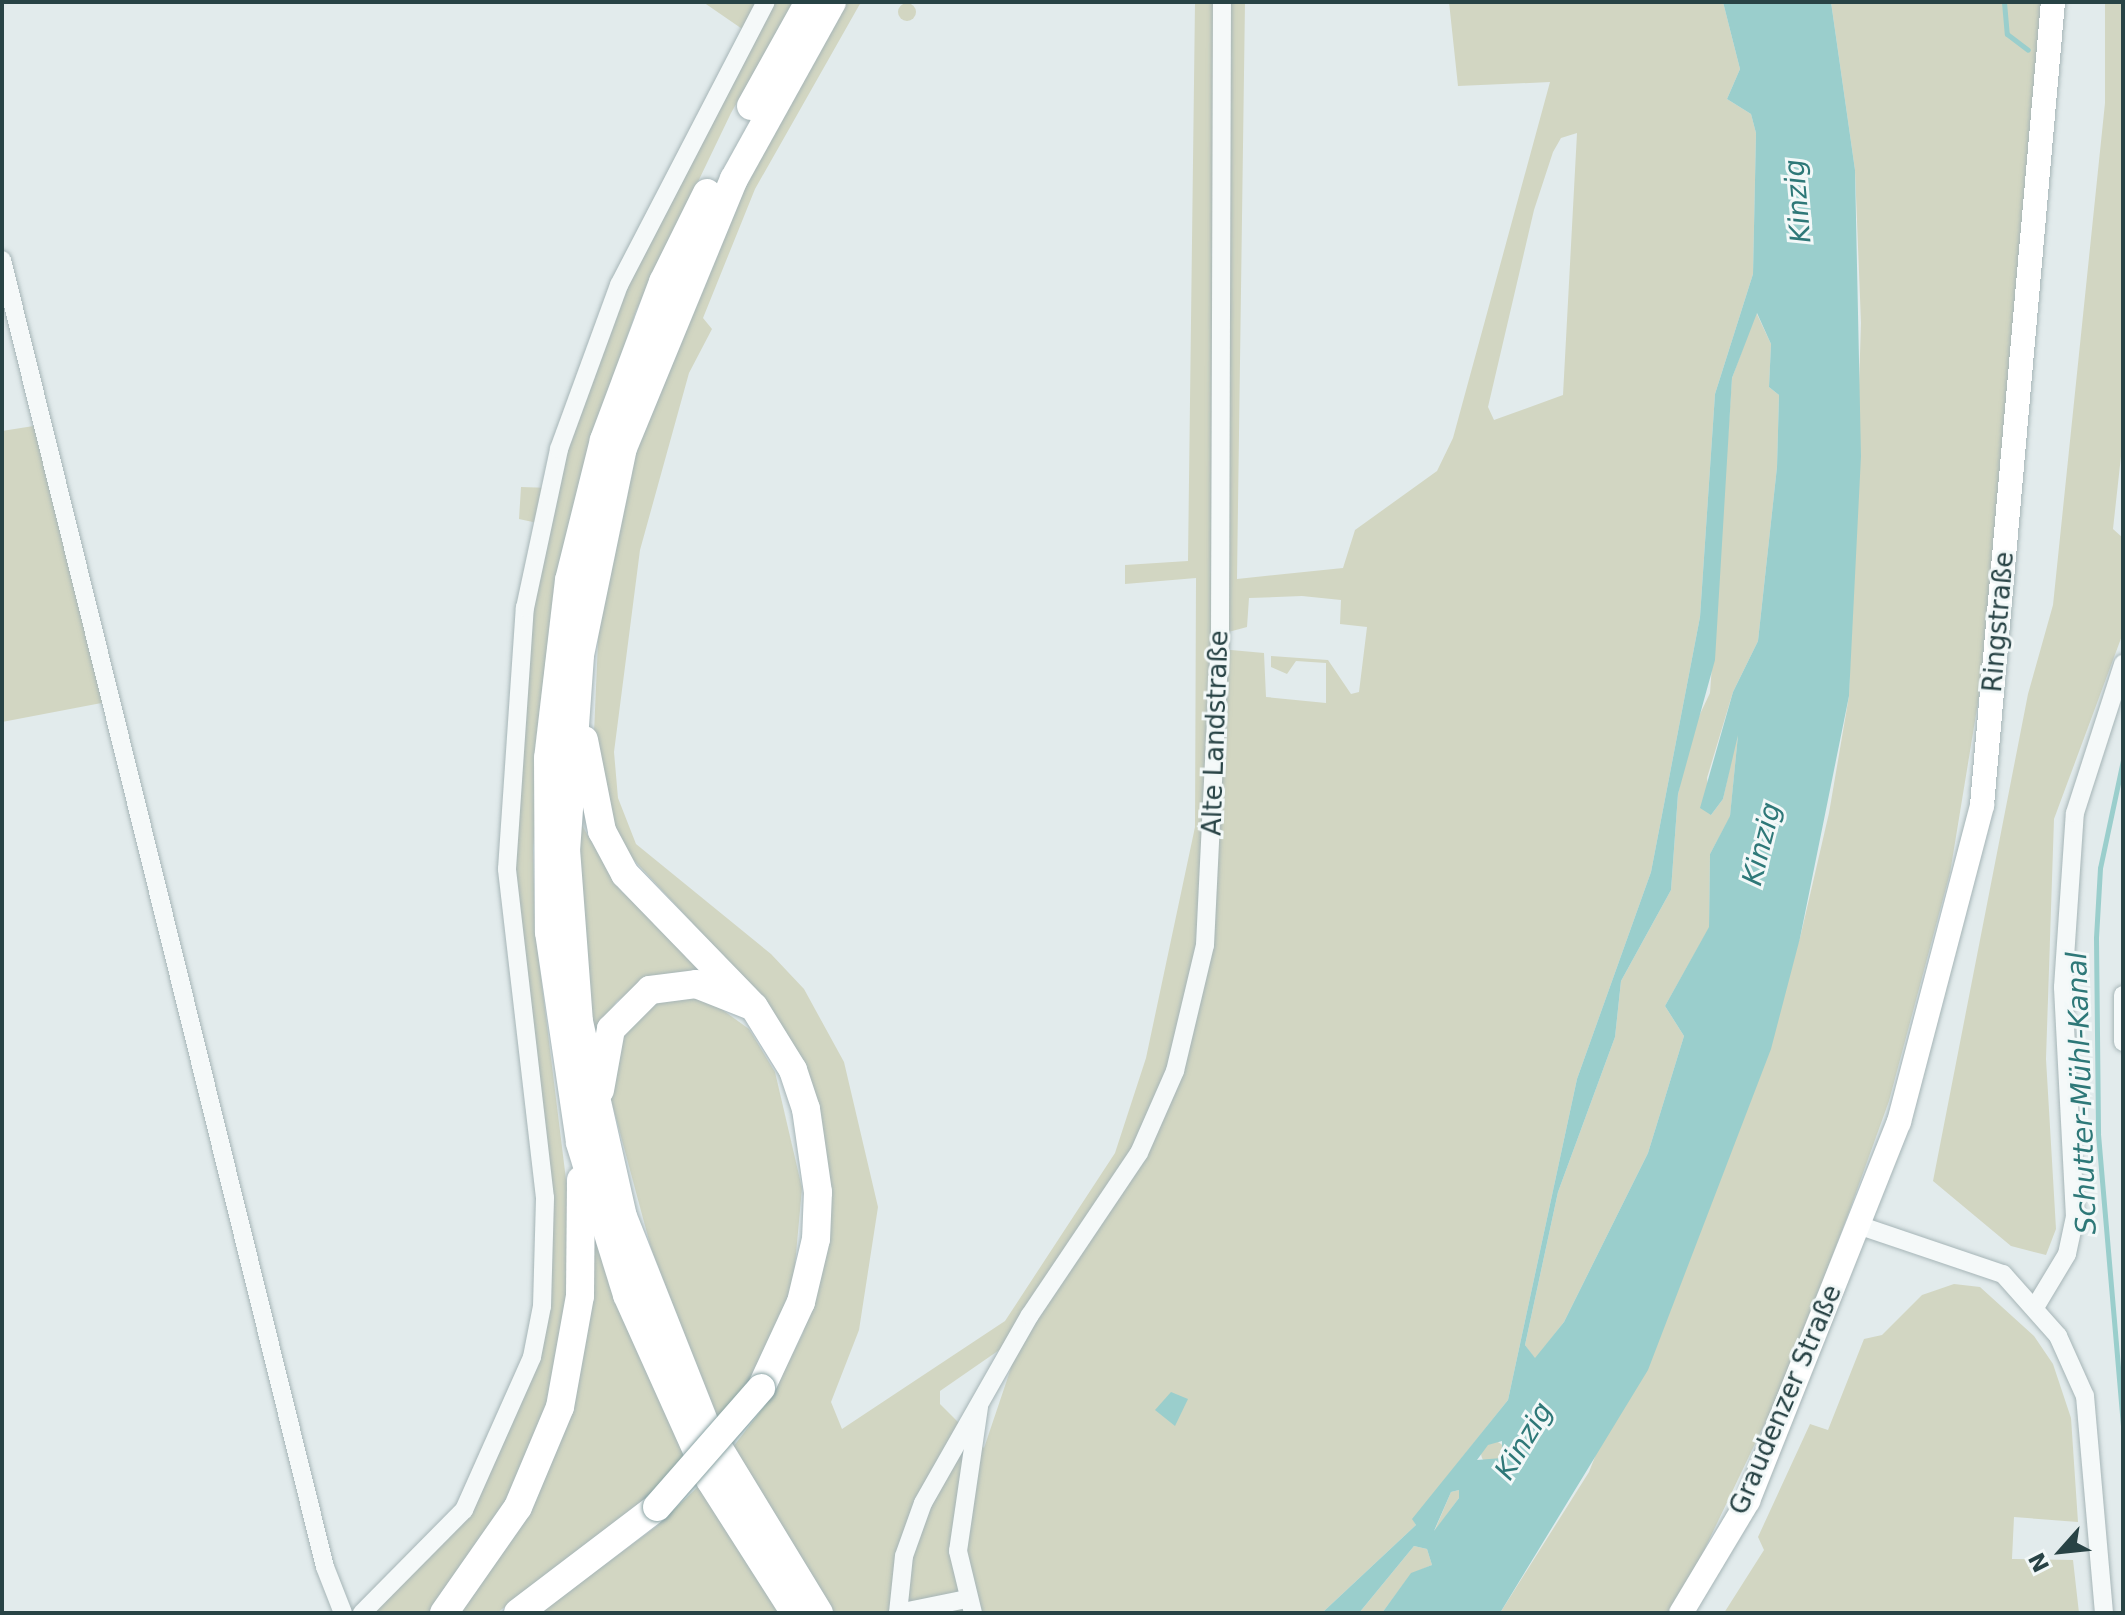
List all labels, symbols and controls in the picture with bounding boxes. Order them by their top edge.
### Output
water label: Kinzig [1778,158,1818,244]
street label: Ringstraße [1977,550,2021,694]
street label: Alte Landstraße [1197,630,1235,836]
water label: Kinzig [1736,799,1788,889]
water label: Schutter-Mühl-Kanal [2060,951,2104,1235]
street label: Graudenzer Straße [1723,1280,1849,1520]
water label: Kinzig [1488,1396,1560,1486]
north arrow [2021,1511,2101,1591]
text: N [2024,1548,2054,1576]

